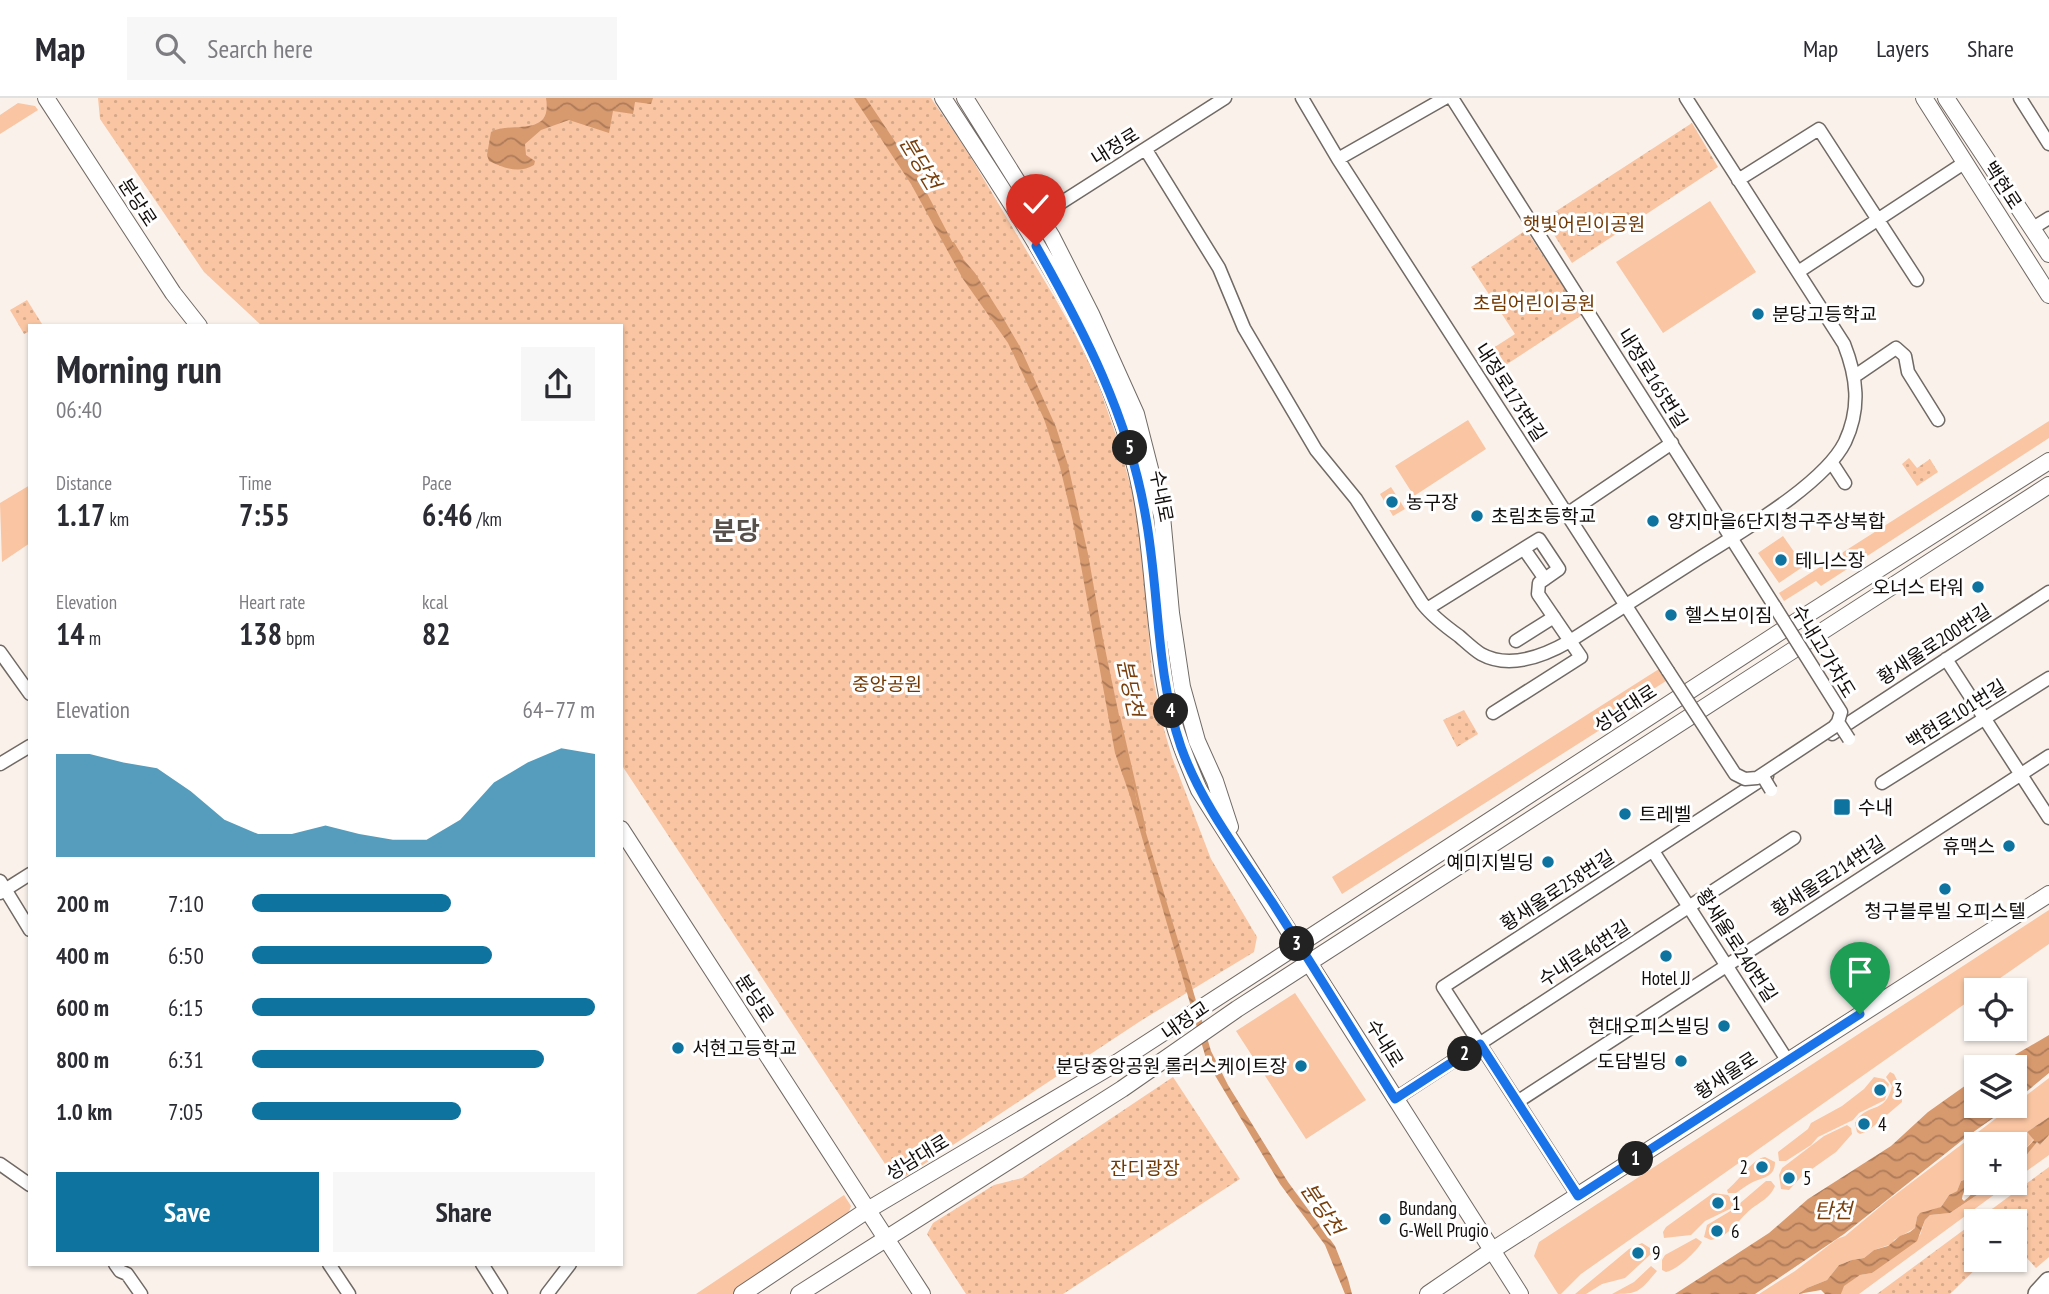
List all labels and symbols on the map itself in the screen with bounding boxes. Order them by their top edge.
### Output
street label: 내정로 [1086,122,1144,170]
water label: 분당천 [894,131,948,197]
street label: 백현로 [1979,156,2027,214]
street label: 분당로 [114,173,162,231]
pin [1006,174,1066,246]
park label: 햇빛어린이공원 [1523,212,1645,236]
park label: 초림어린이공원 [1473,291,1595,315]
place label: 분당고등학교 [1772,302,1877,326]
marker: 분당고등학교 [1750,306,1766,322]
street label: 내정로165번길 [1613,324,1693,432]
street label: 내정로173번길 [1470,338,1552,446]
pin: 5 [1112,430,1148,466]
street label: 수내로 [1145,468,1179,524]
place label: 농구장 [1406,490,1458,514]
marker: 농구장 [1384,494,1400,510]
place label: 초림초등학교 [1491,504,1596,528]
marker: 초림초등학교 [1469,508,1485,524]
place label: 양지마을6단지청구주상복합 [1667,509,1886,533]
marker: 양지마을6단지청구주상복합 [1645,513,1661,529]
district label: 분당 [712,514,760,547]
place label: 테니스장 [1795,548,1865,572]
marker: 테니스장 [1773,552,1789,568]
place label: 오너스 타워 [1873,575,1964,599]
marker: 오너스 타워 [1970,579,1986,595]
street label: 황새울로200번길 [1873,598,1995,690]
street label: 수내고가차도 [1787,600,1861,702]
place label: 헬스보이짐 [1685,603,1772,627]
marker: 헬스보이짐 [1663,607,1679,623]
water label: 분당천 [1111,657,1150,722]
park label: 중앙공원 [852,672,922,696]
street label: 백현로101번길 [1902,674,2010,754]
street label: 성남대로 [1589,679,1661,737]
pin: 4 [1154,694,1188,728]
place label: 수내 [1858,795,1893,819]
marker: 수내 [1832,797,1852,817]
place label: 트레벨 [1639,802,1691,826]
marker: 트레벨 [1617,806,1633,822]
street label: 황새울로214번길 [1767,830,1889,922]
place label: 휴맥스 [1943,834,1995,858]
marker: 휴맥스 [2001,838,2017,854]
street label: 황새울로258번길 [1496,844,1618,936]
place label: 예미지빌딩 [1447,850,1534,874]
marker: 예미지빌딩 [1540,854,1556,870]
marker: 청구블루빌 오피스텔 [1937,881,1953,897]
street label: 황새울로240번길 [1691,884,1783,1006]
place label: 청구블루빌 오피스텔 [1864,899,2026,923]
street label: 수내로46번길 [1534,914,1634,992]
pin: 3 [1280,926,1314,962]
pin [1830,942,1890,1014]
marker: Hotel JJ [1658,948,1674,964]
place label: Hotel JJ [1642,966,1690,990]
street label: 분당로 [731,969,779,1027]
street label: 내정교 [1157,995,1213,1045]
street label: 수내로 [1361,1014,1409,1072]
place label: 현대오피스빌딩 [1588,1014,1710,1038]
marker: 현대오피스빌딩 [1716,1018,1732,1034]
place label: 서현고등학교 [692,1036,797,1060]
pin: 2 [1448,1037,1482,1072]
marker: 서현고등학교 [670,1040,686,1056]
street label: 황새울로 [1690,1046,1762,1104]
place label: 도담빌딩 [1597,1049,1667,1073]
marker: 도담빌딩 [1673,1053,1689,1069]
place label: 분당중앙공원 롤러스케이트장 [1056,1054,1287,1078]
marker: 분당중앙공원 롤러스케이트장 [1293,1058,1309,1074]
place label: 3 [1894,1078,1903,1102]
marker: 3 [1872,1082,1888,1098]
place label: 4 [1878,1112,1887,1136]
marker: 4 [1856,1116,1872,1132]
street label: 성남대로 [881,1129,953,1185]
pin: 1 [1618,1142,1654,1176]
place label: 2 [1739,1155,1748,1179]
park label: 잔디광장 [1110,1156,1180,1180]
marker: 2 [1754,1159,1770,1175]
place label: 5 [1803,1166,1812,1190]
marker: 5 [1781,1170,1797,1186]
water label: 분당천 [1295,1177,1351,1243]
place label: 1 [1732,1191,1741,1215]
marker: 1 [1710,1195,1726,1211]
place label: Bundang G-Well Prugio [1399,1196,1489,1242]
water label: 탄천 [1814,1197,1855,1224]
marker: Bundang G-Well Prugio [1377,1211,1393,1227]
place label: 6 [1731,1219,1740,1243]
marker: 6 [1709,1223,1725,1239]
place label: 9 [1652,1241,1661,1265]
marker: 9 [1630,1245,1646,1261]

